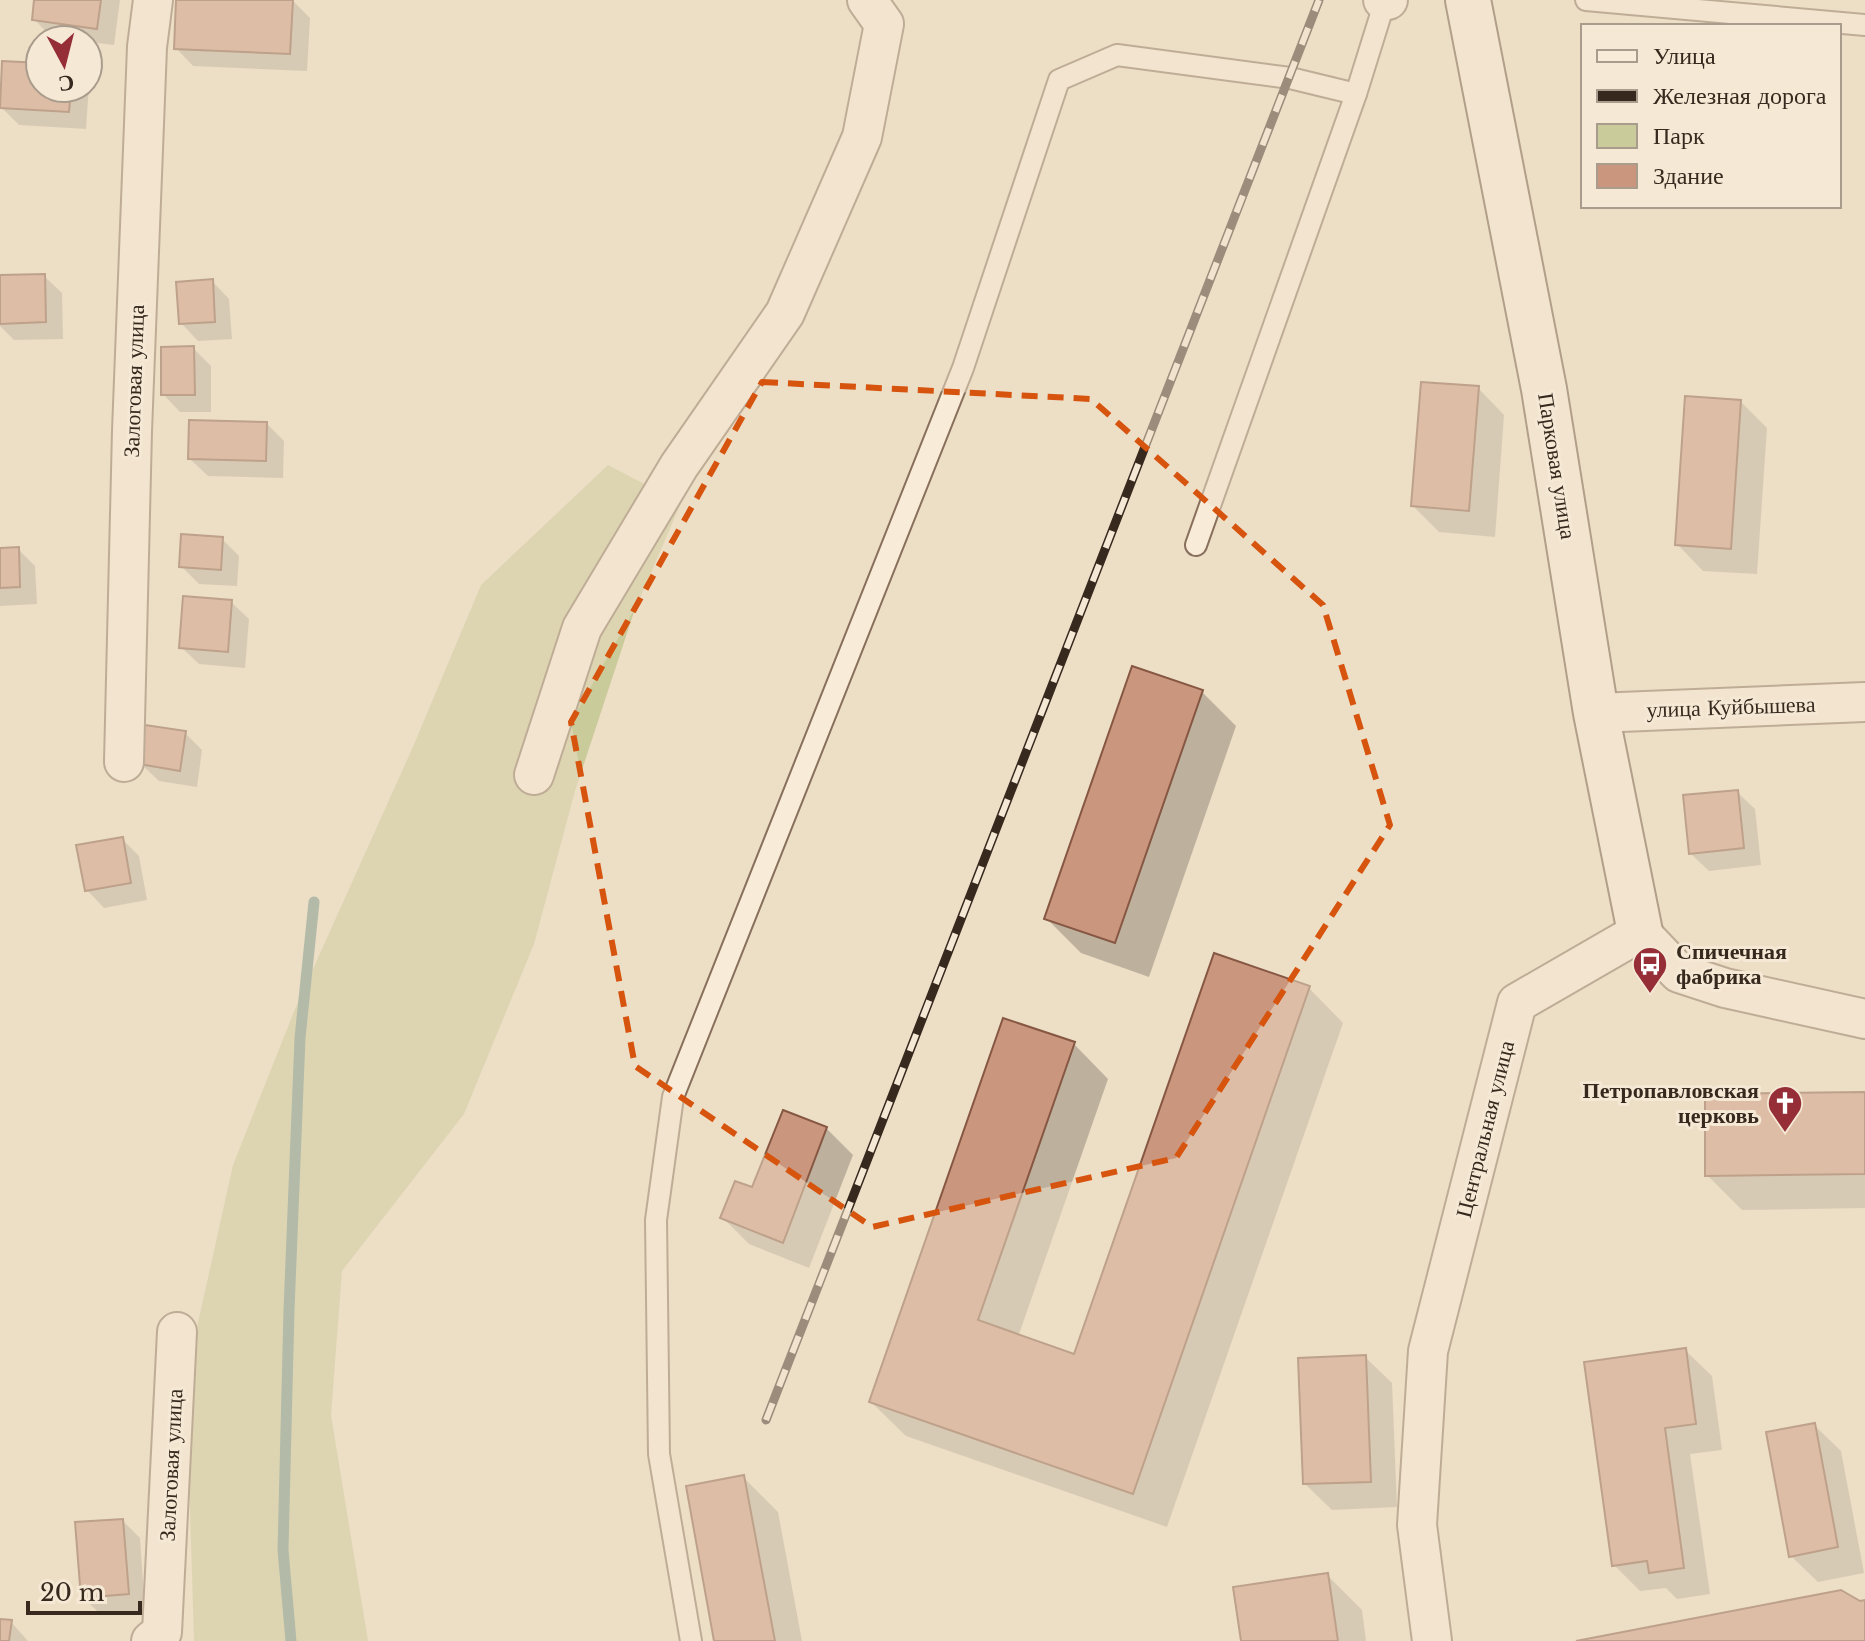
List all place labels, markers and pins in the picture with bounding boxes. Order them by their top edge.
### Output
place label: Спичечная фабрика [1676,938,1787,990]
bus stop icon: Спичечная фабрика [1631,945,1669,995]
place label: Петропавловская церковь [1583,1077,1759,1129]
church icon: Петропавловская церковь [1766,1084,1804,1134]

